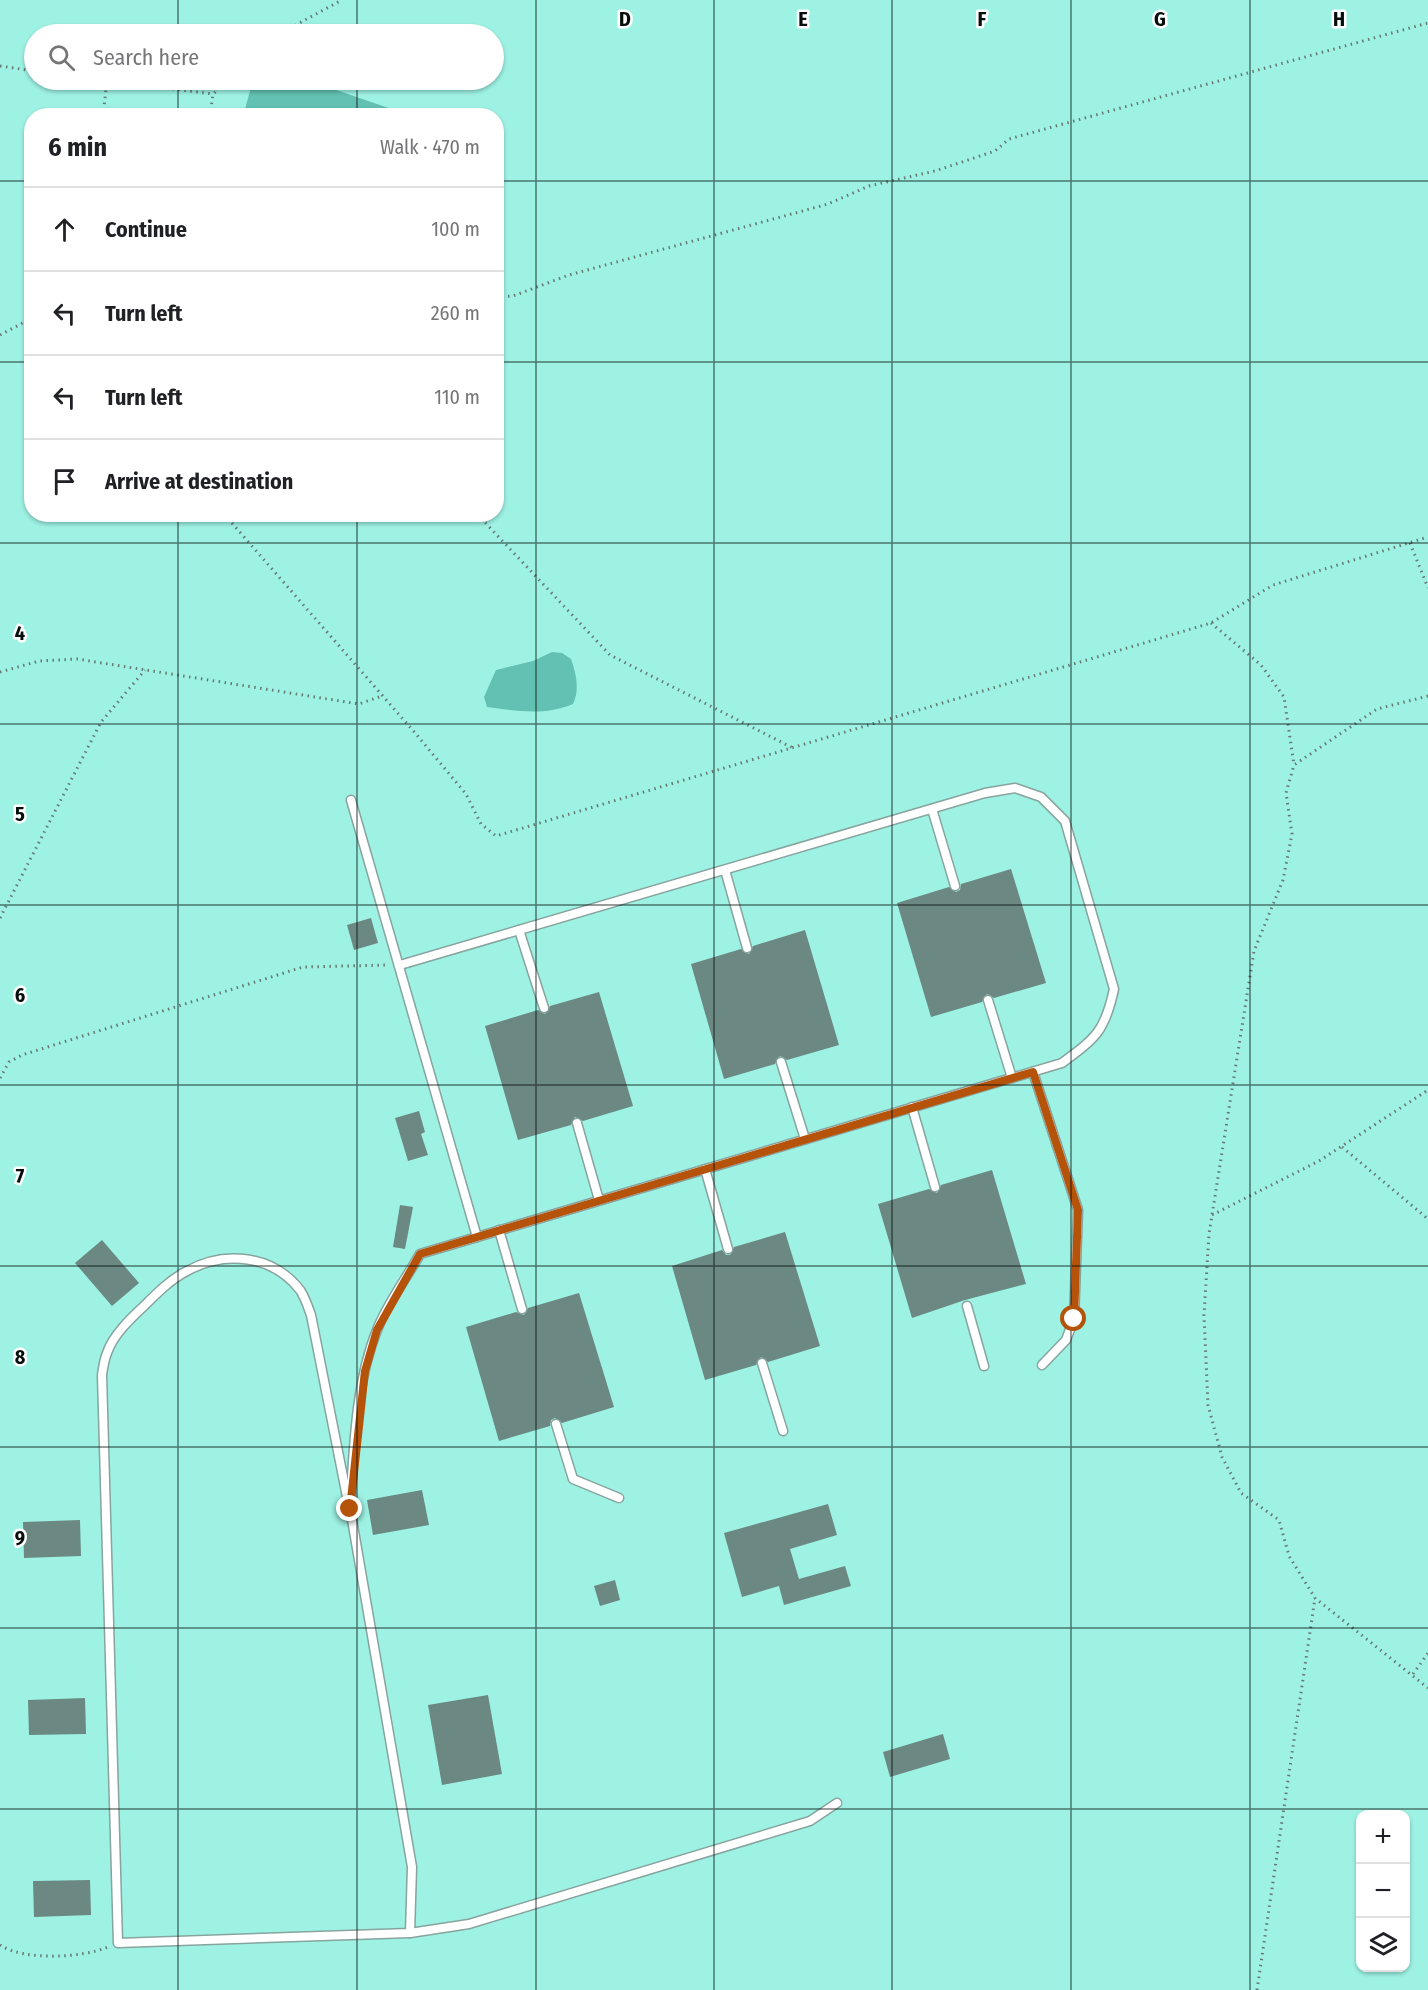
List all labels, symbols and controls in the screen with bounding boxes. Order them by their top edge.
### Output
text: D [619,7,631,31]
text: E [798,7,808,31]
text: F [978,7,987,31]
text: G [1154,7,1166,31]
text: H [1333,7,1345,31]
search box [24,24,504,90]
icon: search [45,41,78,74]
text: Search here [93,44,199,71]
text: 6 min [48,132,107,163]
text: Walk · 470 m [380,135,480,159]
icon: ahead [48,213,81,246]
text: Continue [105,216,187,243]
text: 100 m [431,217,480,241]
icon: left [48,297,81,330]
text: Turn left [105,300,183,327]
text: 260 m [431,301,480,325]
icon: left [48,381,81,414]
text: Turn left [105,384,183,411]
text: 110 m [434,385,480,409]
icon: arrive [48,465,81,498]
text: Arrive at destination [105,468,293,495]
text: 4 [15,621,25,645]
text: 5 [15,802,25,826]
text: 6 [15,983,25,1007]
text: 7 [16,1164,25,1188]
route start [1060,1305,1086,1331]
text: 8 [15,1345,26,1369]
route end [336,1495,362,1521]
text: 9 [15,1526,25,1550]
map controls [1356,1810,1410,1972]
button: + [1356,1810,1410,1864]
button: − [1356,1864,1410,1918]
button: layers [1356,1918,1410,1972]

